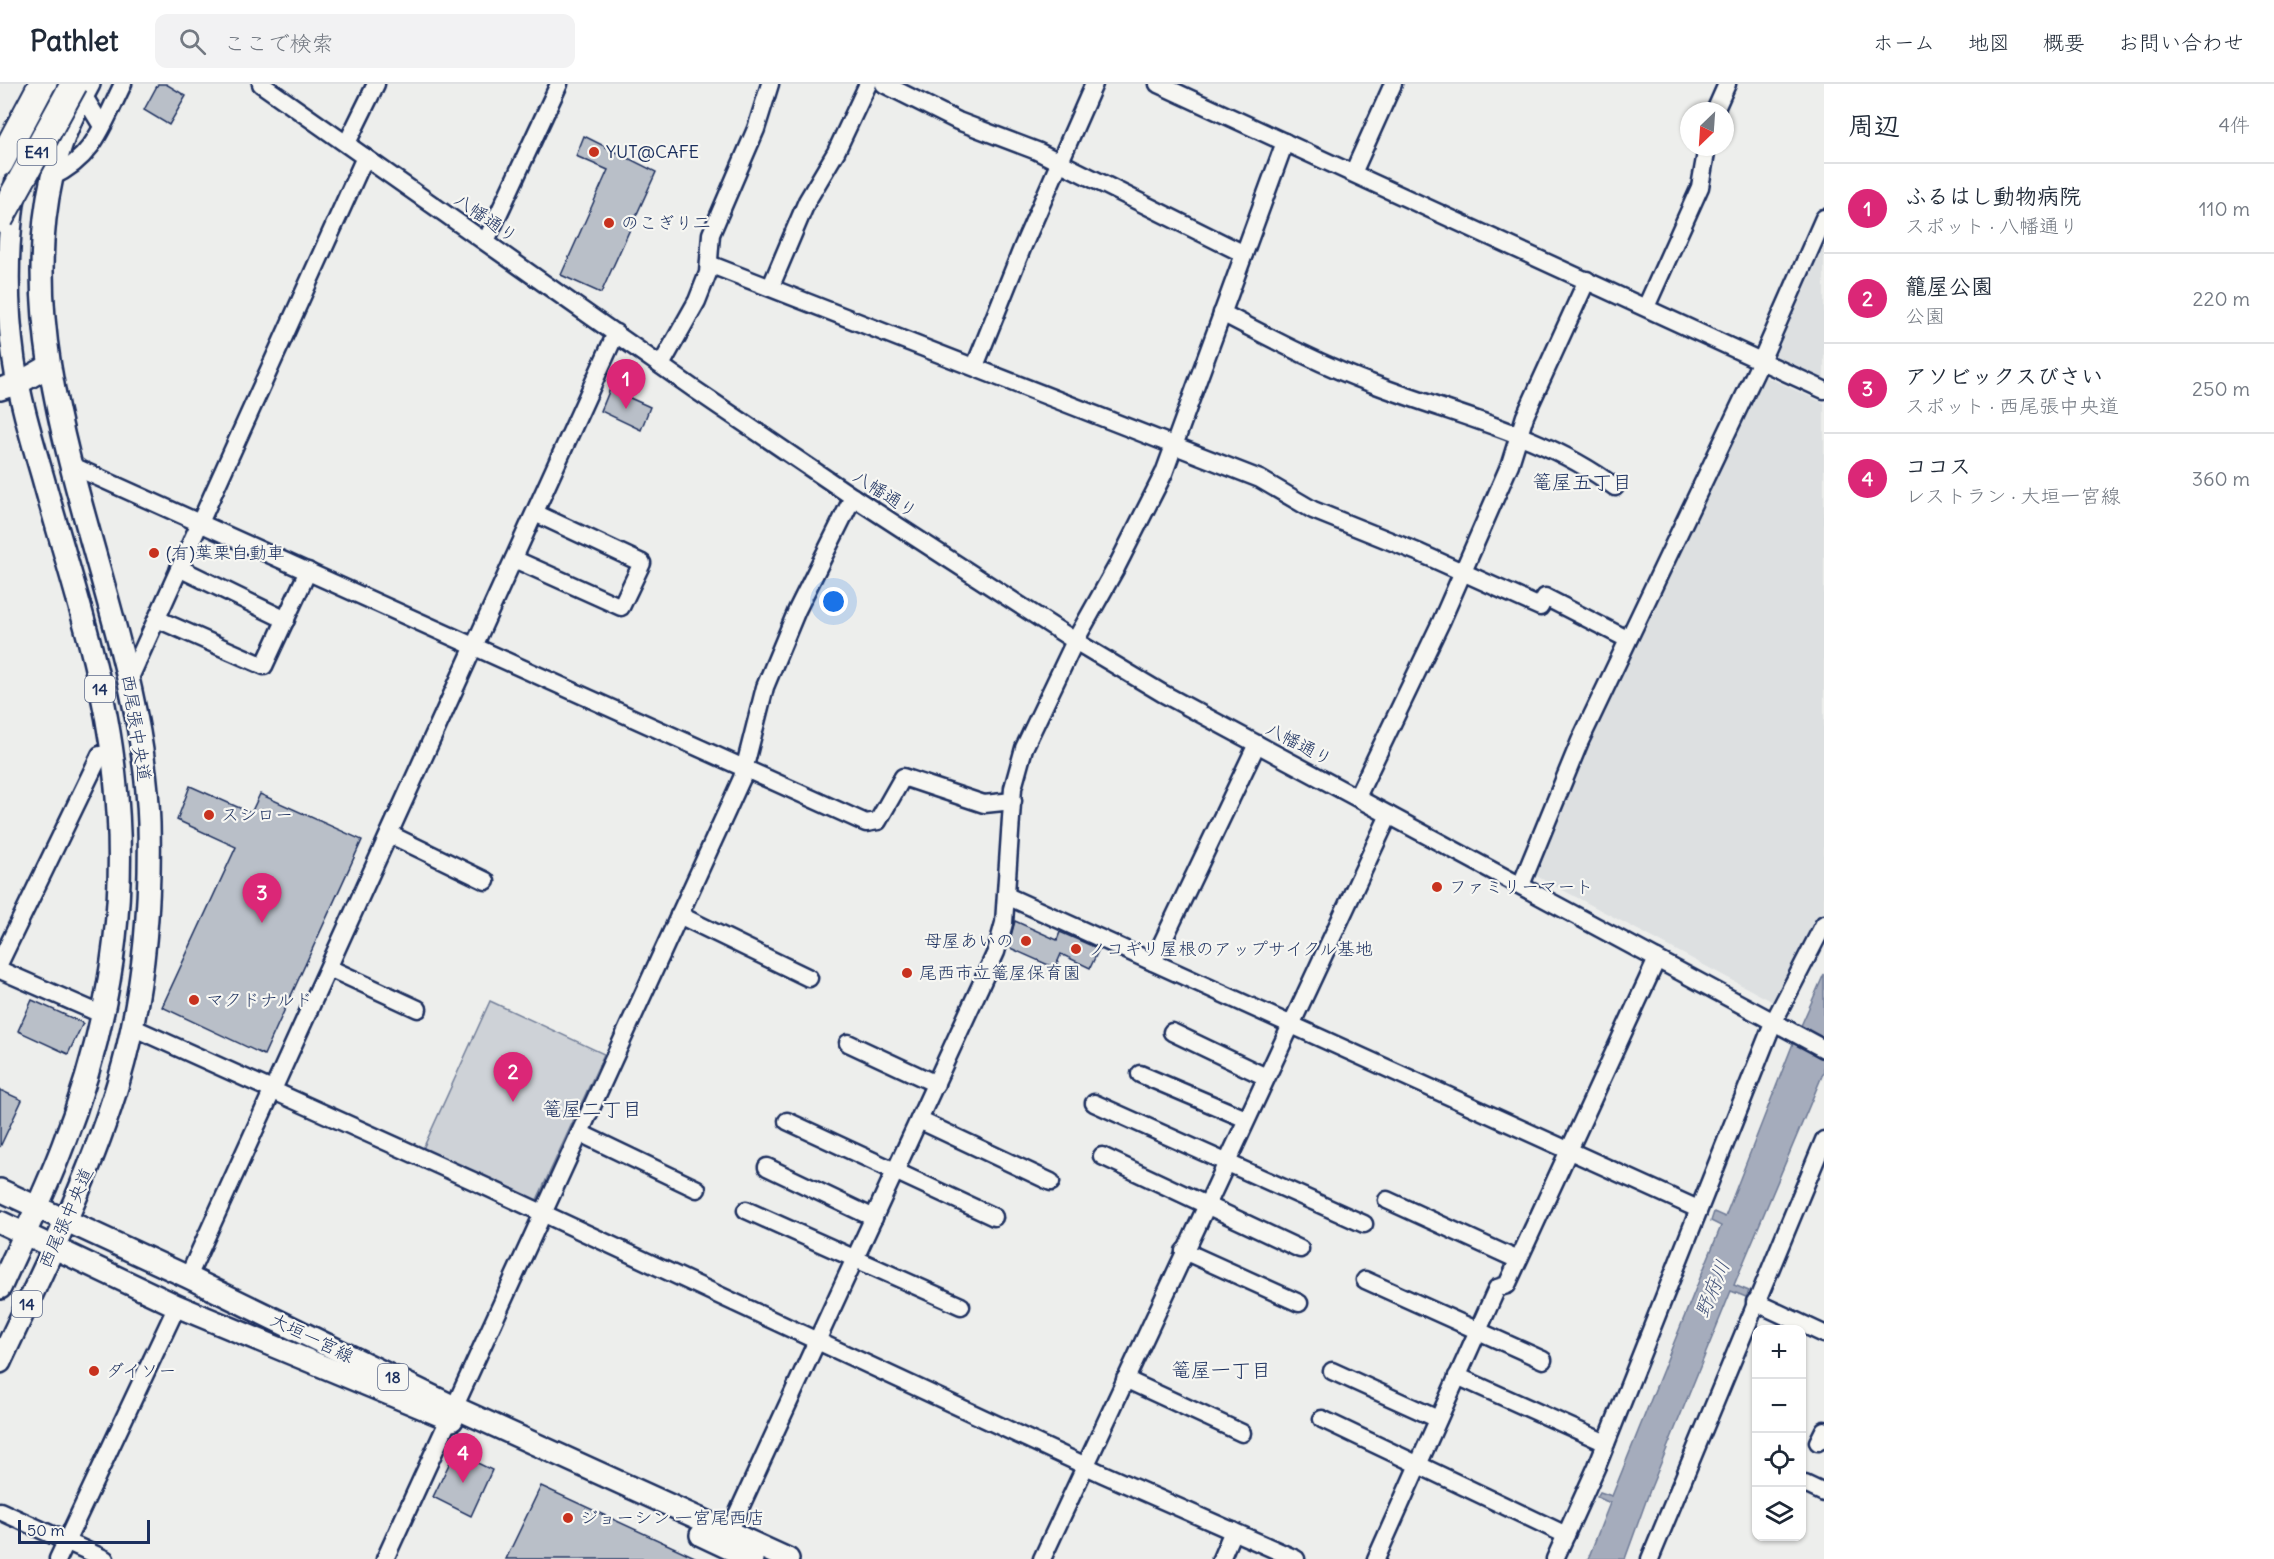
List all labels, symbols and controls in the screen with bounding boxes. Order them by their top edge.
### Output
search box [155,14,575,68]
text: Pathlet [30,23,119,59]
icon: search [176,25,209,58]
text: ここで検索 [224,29,334,57]
text: ホーム [1873,29,1935,56]
text: 地図 [1968,29,2010,56]
text: 概要 [2043,29,2085,56]
text: お問い合わせ [2118,29,2244,56]
north arrow [1680,102,1734,156]
text: 周辺 [1848,109,1900,142]
text: 4件 [2218,112,2250,137]
road number: E41 [18,139,57,165]
place label: YUT@CAFE [606,140,699,163]
marker: YUT@CAFE [587,145,601,159]
text: ふるはし動物病院 [1905,182,2081,210]
street label: 八幡通り [450,188,522,248]
text: 1 [1864,196,1871,221]
text: 110 m [2199,196,2250,221]
place label: のこぎり二 [621,211,711,234]
text: スポット · 八幡通り [1905,213,2079,238]
marker: のこぎり二 [602,216,616,230]
text: 籠屋公園 [1905,272,1993,300]
text: 2 [1862,286,1873,311]
text: 220 m [2193,286,2250,311]
text: 公園 [1905,303,1945,328]
pin: 1 [606,360,646,409]
text: アソビックスびさい [1905,362,2103,390]
text: 3 [1862,376,1873,401]
text: 250 m [2192,376,2250,401]
text: スポット · 西尾張中央道 [1905,393,2119,418]
text: ココス [1905,452,1971,480]
street label: 八幡通り [849,464,922,523]
text: 4 [1862,466,1873,491]
text: 360 m [2192,466,2250,491]
district label: 篭屋五丁目 [1532,469,1632,494]
text: レストラン · 大垣一宮線 [1905,483,2121,508]
place label: (有)葉栗自動車 [166,541,285,564]
marker: (有)葉栗自動車 [147,546,161,560]
your location [819,587,848,616]
street label: 西尾張中央道 [117,673,156,783]
road number: 14 [85,676,115,702]
street label: 八幡通り [1262,717,1336,771]
place label: スシロー [221,803,293,826]
marker: スシロー [202,808,216,822]
pin: 3 [242,874,282,923]
place label: ファミリーマート [1449,875,1593,898]
marker: ファミリーマート [1430,880,1444,894]
place label: 母屋あいの [924,929,1014,952]
marker: 母屋あいの [1019,934,1033,948]
place label: ノコギリ屋根のアップサイクル基地 [1088,937,1373,960]
marker: ノコギリ屋根のアップサイクル基地 [1069,942,1083,956]
place label: 尾西市立篭屋保育園 [919,961,1081,984]
marker: 尾西市立篭屋保育園 [900,966,914,980]
place label: マクドナルド [206,988,313,1011]
marker: マクドナルド [187,993,201,1007]
pin: 2 [494,1052,532,1102]
district label: 篭屋二丁目 [542,1096,642,1121]
street label: 西尾張中央道 [33,1164,98,1272]
water label: 野府川 [1688,1256,1735,1321]
road number: 14 [12,1291,42,1317]
street label: 大垣一宮線 [267,1307,358,1368]
map controls [1752,1325,1806,1541]
button: + [1752,1325,1806,1379]
district label: 篭屋一丁目 [1171,1357,1271,1382]
place label: ダイソー [106,1359,176,1382]
marker: ダイソー [87,1364,101,1378]
road number: 18 [378,1364,408,1390]
button: − [1752,1379,1806,1433]
button: locate [1752,1433,1806,1487]
pin: 4 [444,1434,482,1483]
button: layers [1752,1487,1806,1541]
place label: ジョーシン 一宮尾西店 [580,1506,765,1529]
marker: ジョーシン 一宮尾西店 [561,1511,575,1525]
scale bar [18,1517,150,1544]
text: 50 m [27,1520,65,1540]

